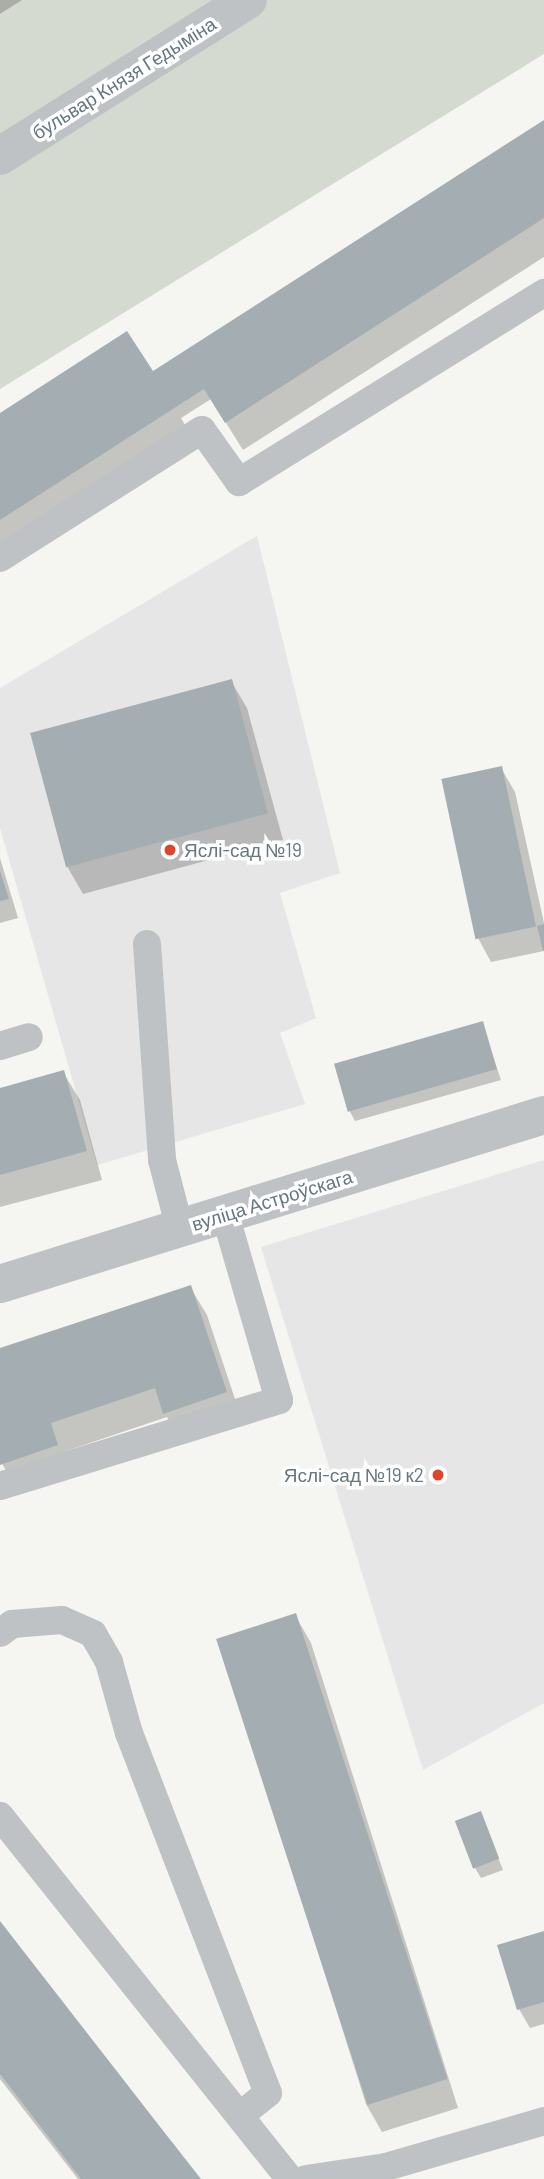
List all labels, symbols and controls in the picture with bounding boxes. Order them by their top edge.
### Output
street label: бульвар Князя Гедыміна [28,12,220,144]
place label: Яслі-сад №19 [184,839,302,861]
marker: Яслі-сад №19 [162,842,178,858]
street label: вуліца Астроўскага [189,1165,355,1235]
place label: Яслі-сад №19 к2 [284,1464,424,1486]
marker: Яслі-сад №19 к2 [430,1467,446,1483]

